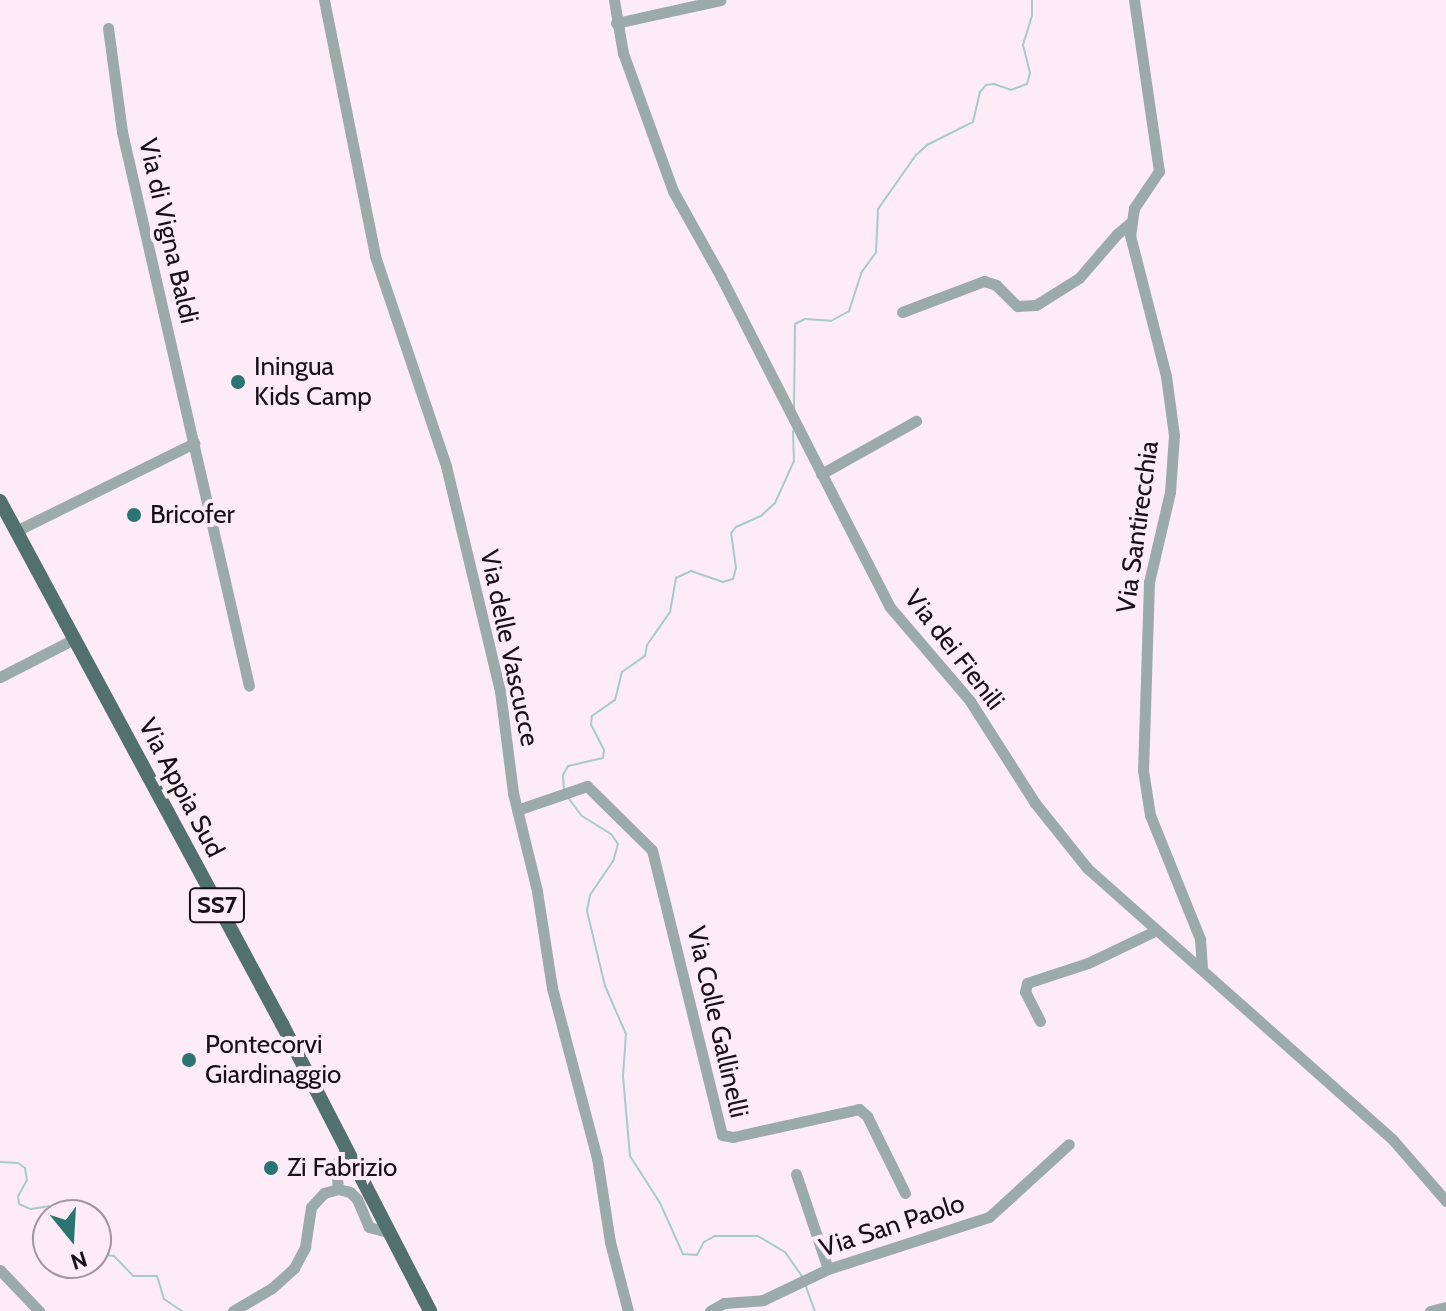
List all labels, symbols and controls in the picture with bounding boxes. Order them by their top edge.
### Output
street label: Via di Vigna Baldi [132,135,204,327]
place label: Iningua Kids Camp [254,351,372,412]
marker: Iningua Kids Camp [229,373,247,391]
street label: Via Santirecchia [1110,439,1166,615]
place label: Bricofer [150,499,235,531]
marker: Bricofer [125,506,143,524]
street label: Via delle Vascucce [473,547,545,749]
street label: Via dei Fienili [897,584,1011,716]
street label: Via Appia Sud [131,713,231,863]
road number: SS7 [187,885,247,925]
street label: Via Colle Gallinelli [680,923,754,1121]
place label: Pontecorvi Giardinaggio [205,1029,341,1090]
marker: Pontecorvi Giardinaggio [180,1051,198,1069]
place label: Zi Fabrizio [287,1152,397,1184]
marker: Zi Fabrizio [262,1159,280,1177]
street label: Via San Paolo [816,1188,968,1264]
north arrow [32,1199,112,1279]
text: N [67,1245,91,1276]

